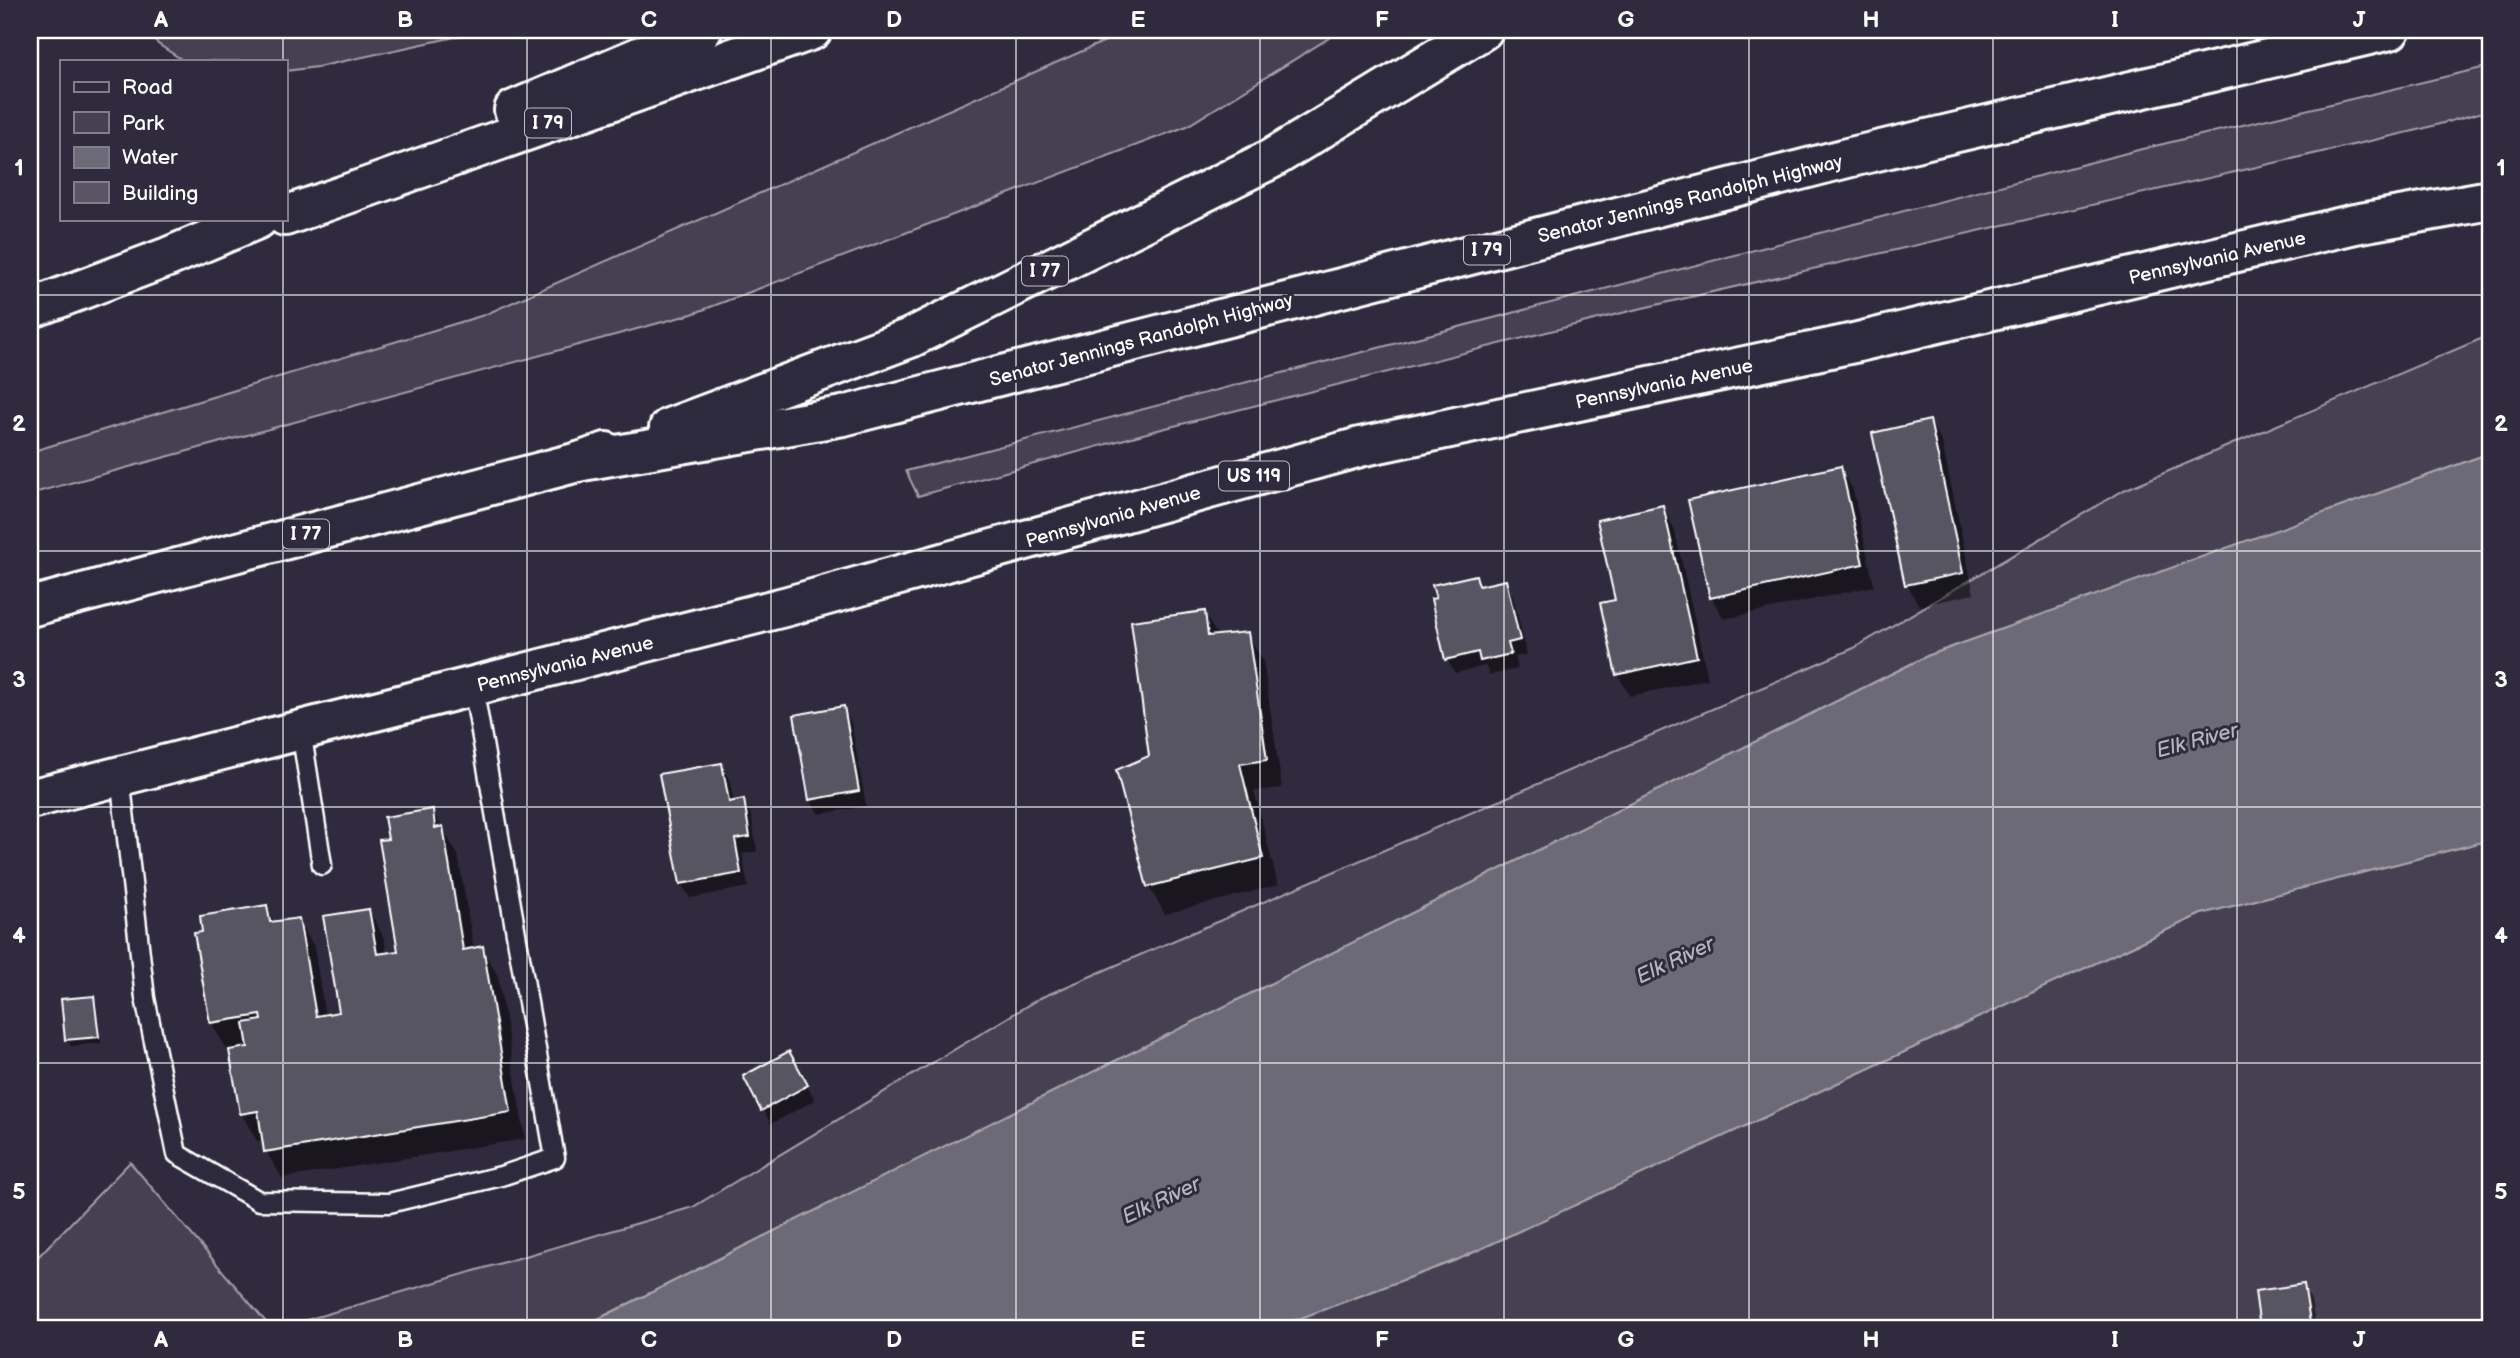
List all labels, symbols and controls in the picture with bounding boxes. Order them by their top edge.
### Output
text: A [153,6,169,34]
text: B [397,6,413,34]
text: C [641,6,657,34]
text: D [886,6,902,34]
text: E [1131,6,1146,34]
text: F [1375,6,1389,34]
text: G [1618,6,1635,34]
text: H [1862,6,1880,34]
text: I [2111,6,2119,34]
text: J [2353,6,2366,34]
legend [60,60,287,220]
text: Road [122,75,173,100]
road number: I 79 [525,109,571,138]
text: Park [122,111,165,136]
text: Water [122,145,178,170]
street label: Senator Jennings Randolph Highway [1536,150,1846,249]
text: 1 [14,154,24,182]
text: 1 [2496,154,2506,182]
text: Building [122,181,198,206]
street label: Pennsylvania Avenue [2127,227,2308,290]
road number: I 79 [1464,236,1510,264]
road number: I 77 [1022,256,1068,286]
street label: Senator Jennings Randolph Highway [987,289,1296,392]
street label: Pennsylvania Avenue [1574,354,1755,415]
text: 2 [12,410,26,438]
text: 2 [2494,410,2508,438]
road number: US 119 [1219,462,1289,490]
street label: Pennsylvania Avenue [1023,481,1203,553]
road number: I 77 [283,520,329,548]
street label: Pennsylvania Avenue [475,631,656,697]
text: 3 [12,666,26,694]
text: 3 [2494,666,2508,694]
water label: Elk River [2154,717,2242,763]
text: 4 [12,922,26,950]
text: 4 [2494,922,2508,950]
water label: Elk River [1632,931,1720,989]
water label: Elk River [1118,1171,1206,1229]
text: 5 [12,1178,26,1206]
text: 5 [2494,1178,2508,1206]
text: A [153,1326,169,1354]
text: B [397,1326,413,1354]
text: C [641,1326,657,1354]
text: D [886,1326,902,1354]
text: E [1131,1326,1146,1354]
text: F [1375,1326,1389,1354]
text: G [1618,1326,1635,1354]
text: H [1862,1326,1880,1354]
text: I [2111,1326,2119,1354]
text: J [2353,1326,2366,1354]

